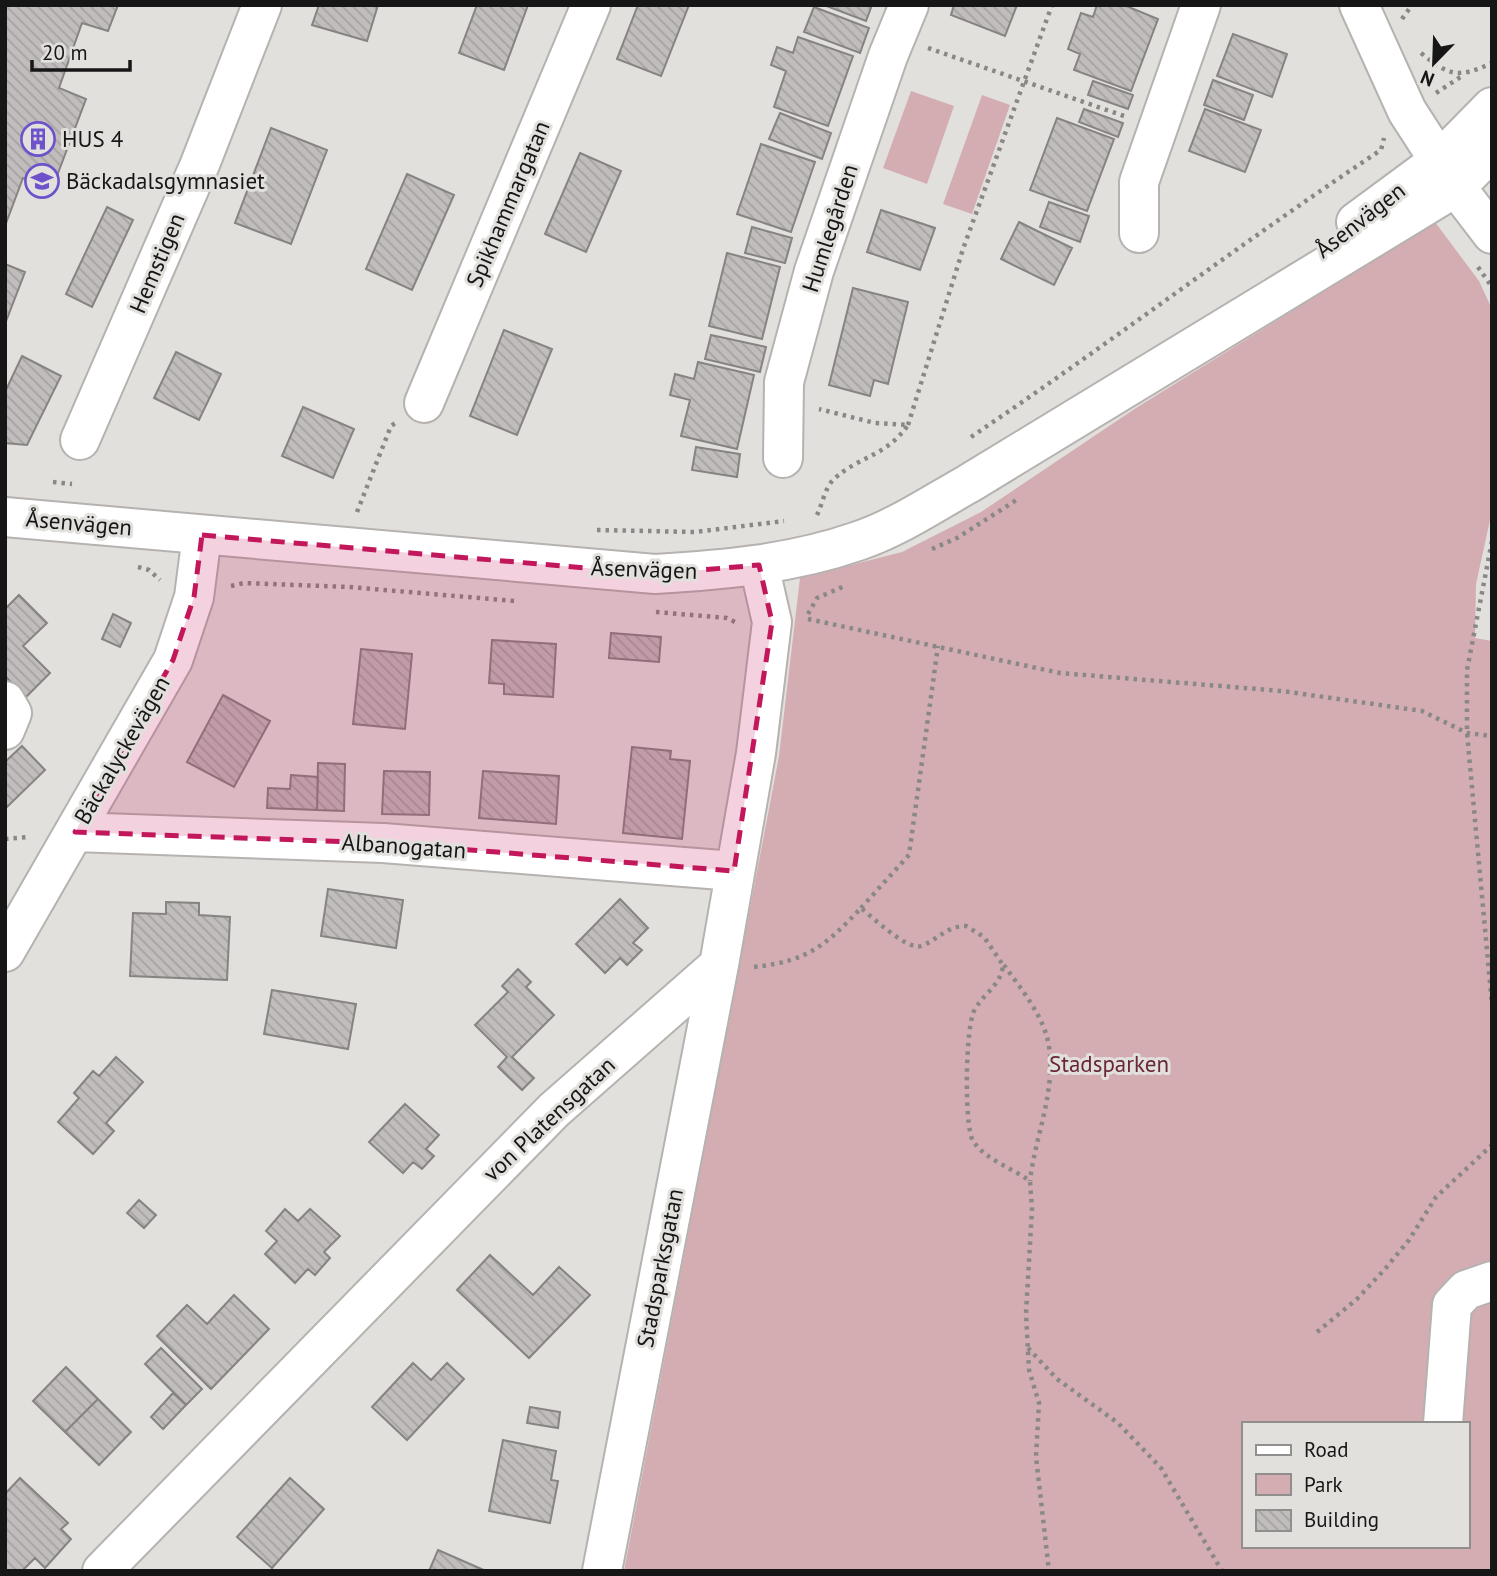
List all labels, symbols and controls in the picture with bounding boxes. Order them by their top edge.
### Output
scale bar [32,28,130,72]
north arrow [1399,28,1469,98]
text: 20 m [42,39,88,66]
text: N [1417,65,1438,92]
street label: Spikhammargatan [459,116,556,291]
building icon: HUS 4 [19,120,57,158]
place label: HUS 4 [62,124,124,153]
street label: Humlegården [795,160,864,296]
school or university icon: Bäckadalsgymnasiet [23,162,61,200]
place label: Bäckadalsgymnasiet [66,166,265,195]
street label: Åsenvägen [1309,175,1411,264]
street label: Hemstigen [122,208,191,317]
street label: Åsenvägen [25,503,133,542]
street label: Åsenvägen [590,552,698,585]
street label: Bäckalyckevägen [67,671,176,829]
street label: Albanogatan [341,827,467,864]
park label: Stadsparken [1049,1049,1169,1078]
street label: von Platensgatan [477,1050,621,1187]
street label: Stadsparksgatan [630,1186,689,1350]
legend [1242,1422,1469,1548]
text: Road [1304,1436,1348,1463]
text: Park [1304,1471,1343,1498]
text: Building [1304,1506,1379,1533]

